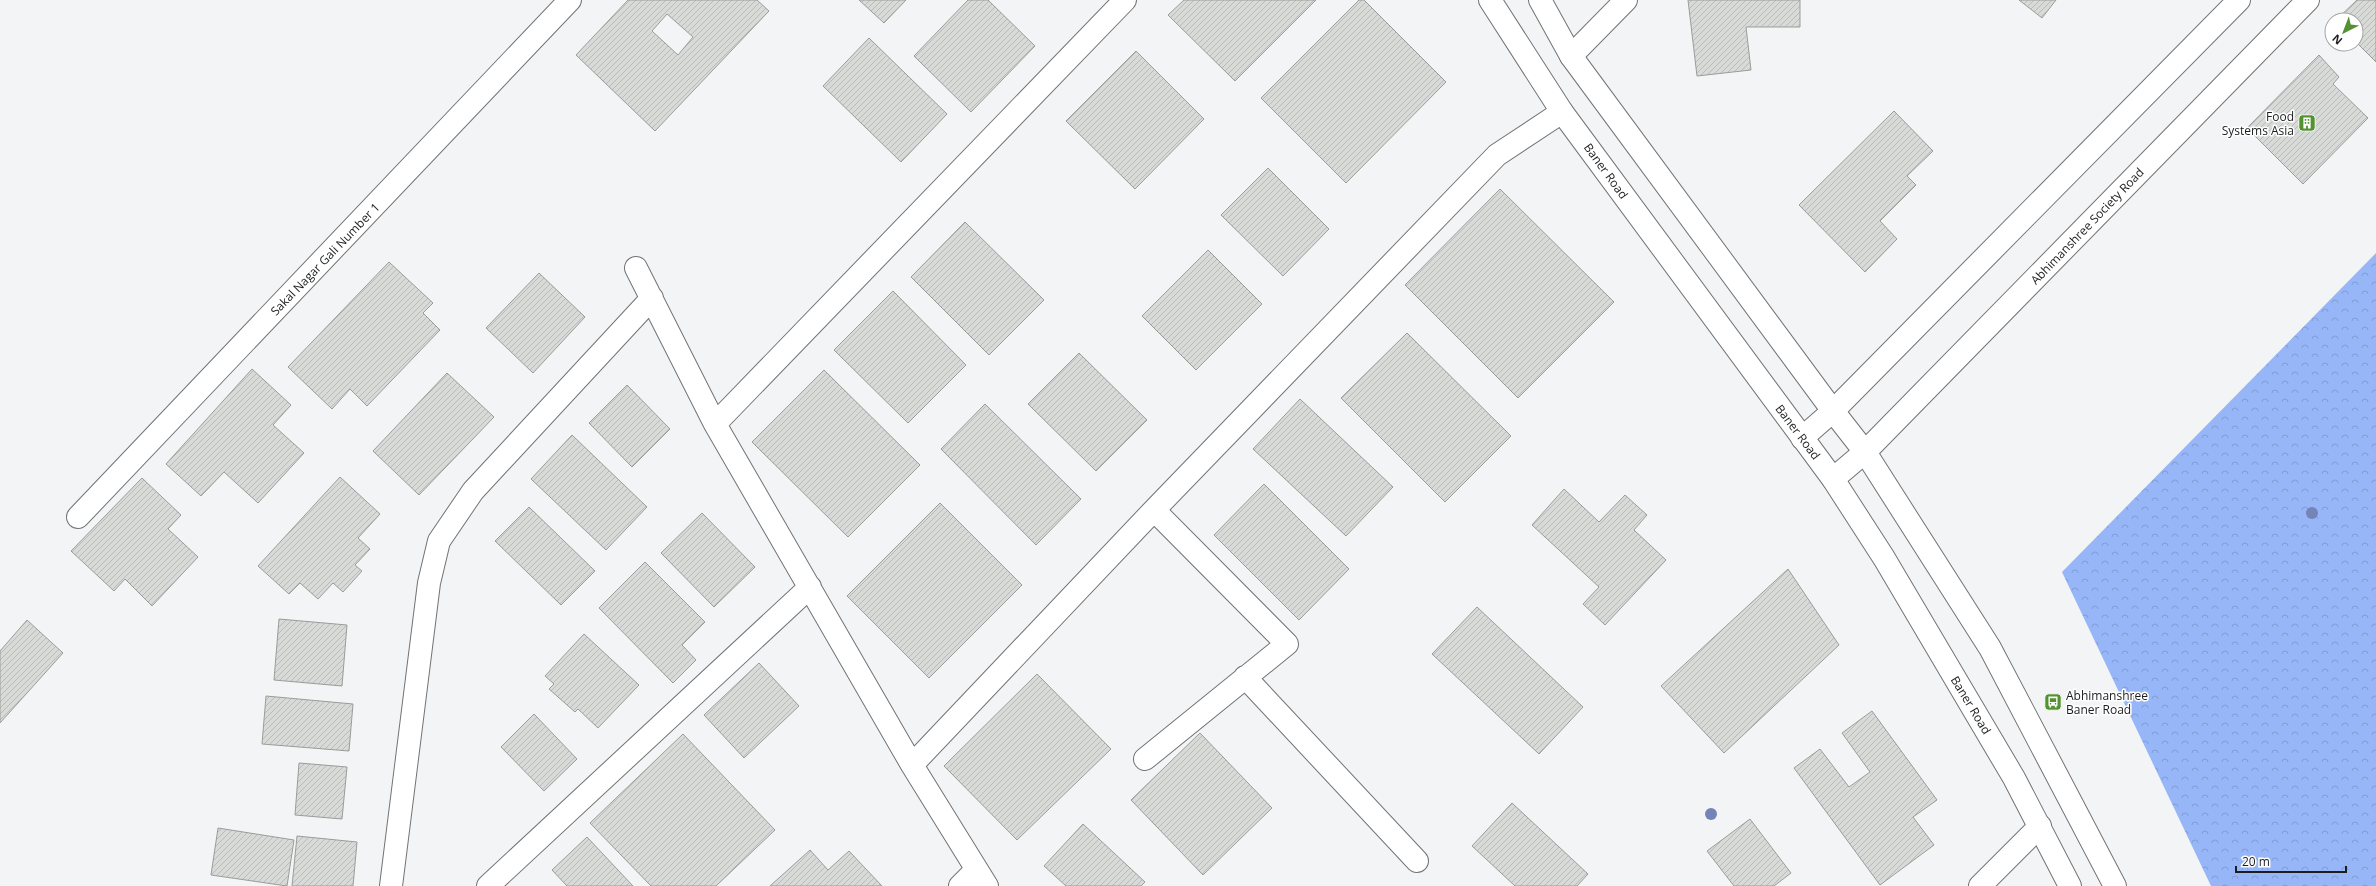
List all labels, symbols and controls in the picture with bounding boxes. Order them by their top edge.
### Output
north arrow [2324,12,2364,52]
text: N [2329,31,2345,48]
place label: Food Systems Asia [2222,108,2294,139]
building icon: Food Systems Asia [2297,113,2317,133]
street label: Baner Road [1580,140,1632,202]
street label: Abhimanshree Society Road [2027,164,2147,288]
street label: Sakal Nagar Gali Number 1 [267,199,383,319]
street label: Baner Road [1772,401,1824,463]
street label: Baner Road [1947,673,1995,737]
place label: Abhimanshree Baner Road [2066,687,2148,718]
bus stop icon: Abhimanshree Baner Road [2043,692,2063,712]
scale bar [2236,848,2346,874]
text: 20 m [2242,853,2270,870]

